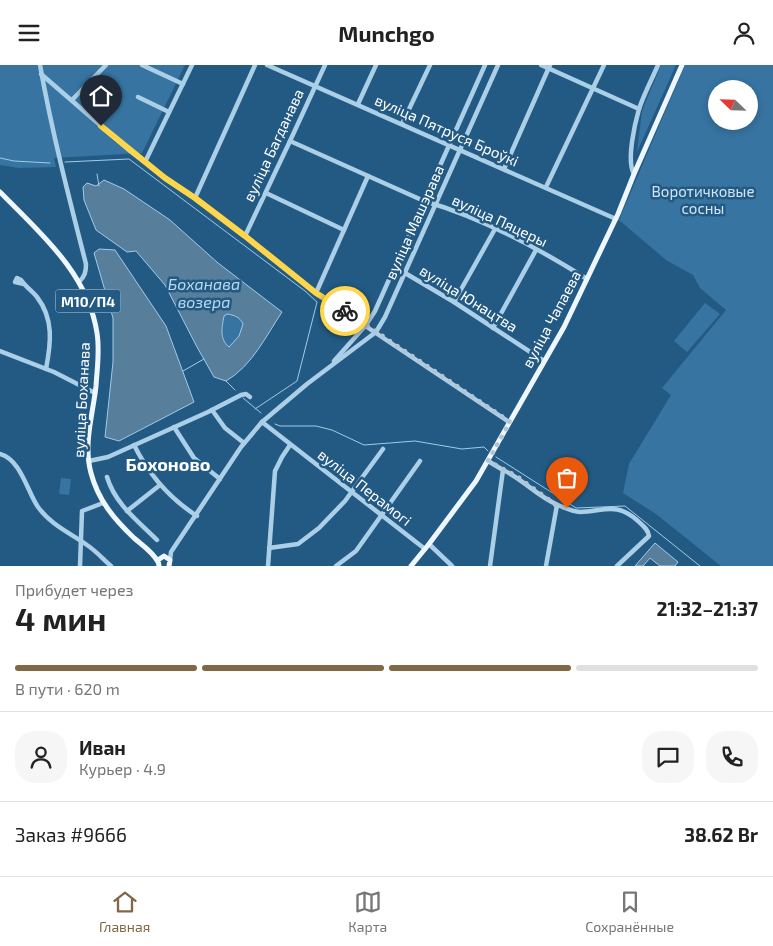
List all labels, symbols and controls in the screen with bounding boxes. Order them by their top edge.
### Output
icon: menu [15,19,43,47]
icon: person [730,19,758,47]
text: Munchgo [338,20,435,46]
pin [80,75,122,126]
north arrow [708,80,758,130]
map controls [708,80,758,130]
icon: home [87,82,115,110]
street label: вуліца Багданава [239,86,308,205]
street label: вуліца Пятруся Броўкі [372,90,522,171]
street label: вуліца Машэрава [381,162,448,282]
park label: Воротичковые сосны [652,182,754,217]
street label: вуліца Пяцеры [449,190,551,251]
street label: вуліца Юнацтва [416,261,521,336]
street label: вуліца Чапаева [518,267,585,371]
water label: Боханава возера [168,274,240,311]
courier [320,286,370,336]
road number: М10/П4 [56,290,120,313]
icon: bike [331,297,359,325]
street label: вуліца Боханава [69,342,94,458]
street label: вуліца Перамогі [314,445,415,530]
district label: Бохоново [126,453,210,475]
pin [546,457,588,508]
icon: bag [553,464,581,492]
text: Прибудет через [15,580,133,599]
text: 21:32–21:37 [656,597,758,620]
text: 4 мин [15,599,106,637]
text: В пути · 620 m [15,679,120,698]
button: person [15,731,67,783]
button: chat [642,731,694,783]
button: phone [706,731,758,783]
text: Иван [79,736,126,759]
text: Курьер · 4.9 [79,759,166,778]
text: Заказ #9666 [15,823,127,846]
text: 38.62 Br [684,823,758,846]
tab: Главная [99,888,150,935]
tab: Карта [348,888,387,935]
tab: Сохранённые [585,888,674,935]

